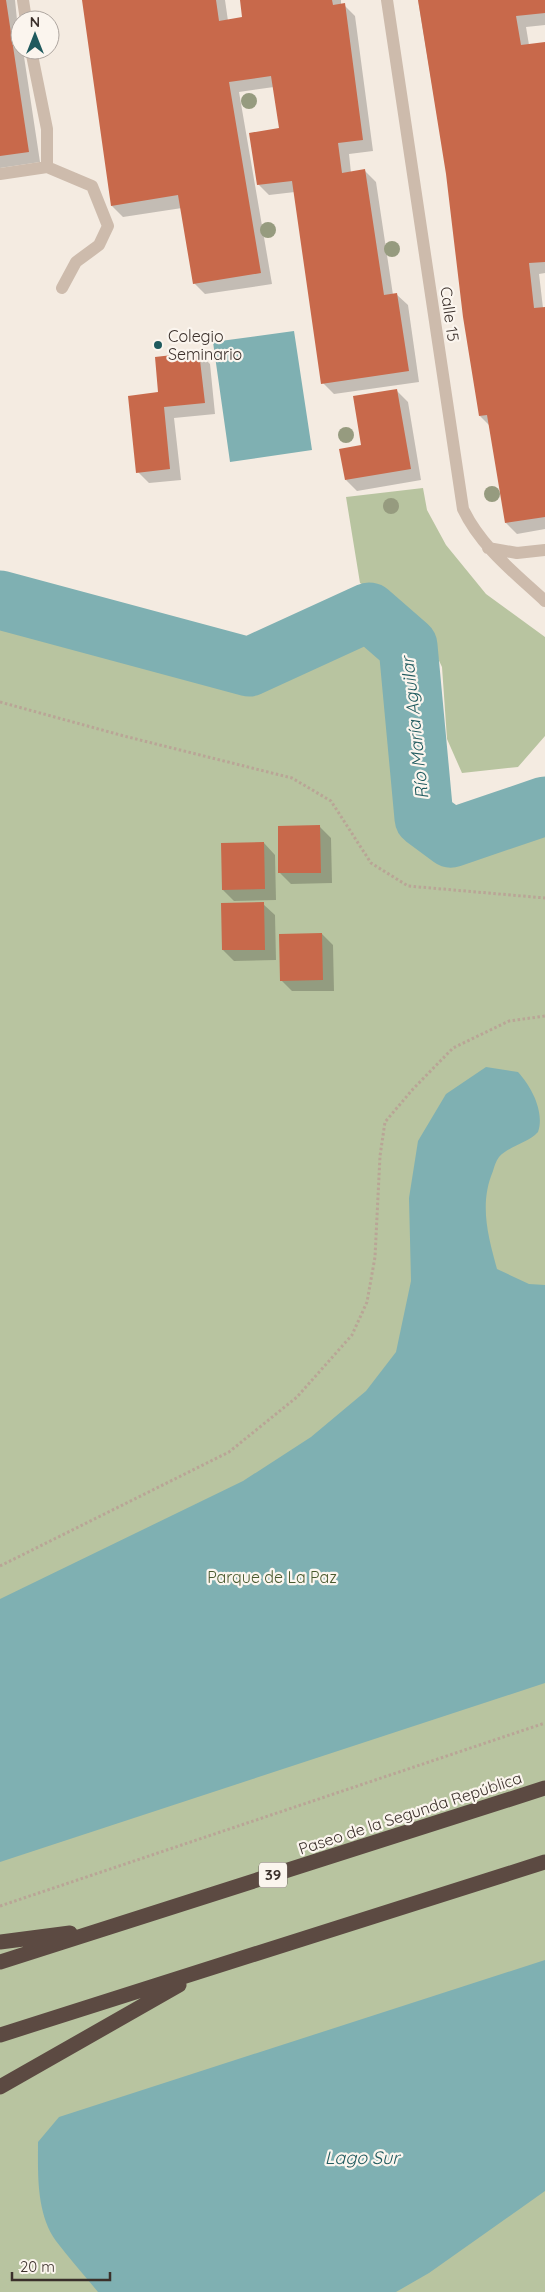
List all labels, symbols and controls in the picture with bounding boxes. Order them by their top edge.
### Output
north arrow [10,10,60,60]
text: N [30,13,40,31]
street label: Calle 15 [436,285,464,343]
place label: Colegio Seminario [168,326,242,364]
marker: Colegio Seminario [152,339,164,351]
water label: Río María Aguilar [395,654,433,800]
park label: Parque de La Paz [207,1567,337,1587]
street label: Paseo de la Segunda República [296,1767,524,1859]
road number: 39 [259,1862,287,1888]
water label: Lago Sur [325,2146,401,2169]
scale bar [12,2250,110,2282]
text: 20 m [20,2257,55,2276]

